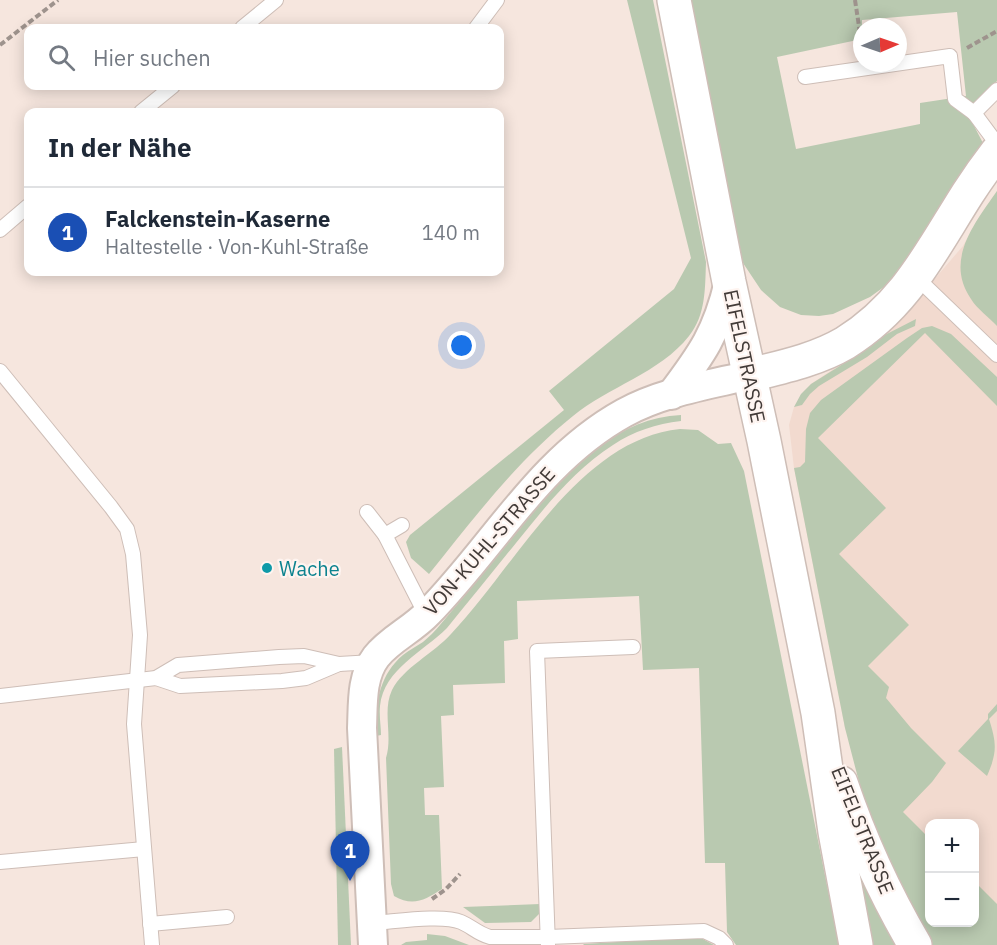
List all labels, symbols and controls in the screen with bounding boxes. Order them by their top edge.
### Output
north arrow [853,18,907,72]
search box [24,24,504,90]
icon: search [45,41,78,74]
text: Hier suchen [93,43,211,72]
text: In der Nähe [48,130,192,164]
text: Falckenstein-Kaserne [105,204,330,233]
text: 1 [62,219,74,246]
text: 140 m [422,219,480,246]
text: Haltestelle · Von-Kuhl-Straße [105,233,369,260]
street label: EIFELSTRASSE [718,287,772,425]
your location [447,331,476,360]
street label: VON-KUHL-STRASSE [417,461,561,621]
place label: Wache [279,555,340,582]
marker: Wache [260,561,274,575]
street label: EIFELSTRASSE [825,762,901,898]
map controls [925,819,979,927]
button: + [925,819,979,873]
pin: 1 [330,832,370,881]
button: − [925,873,979,927]

